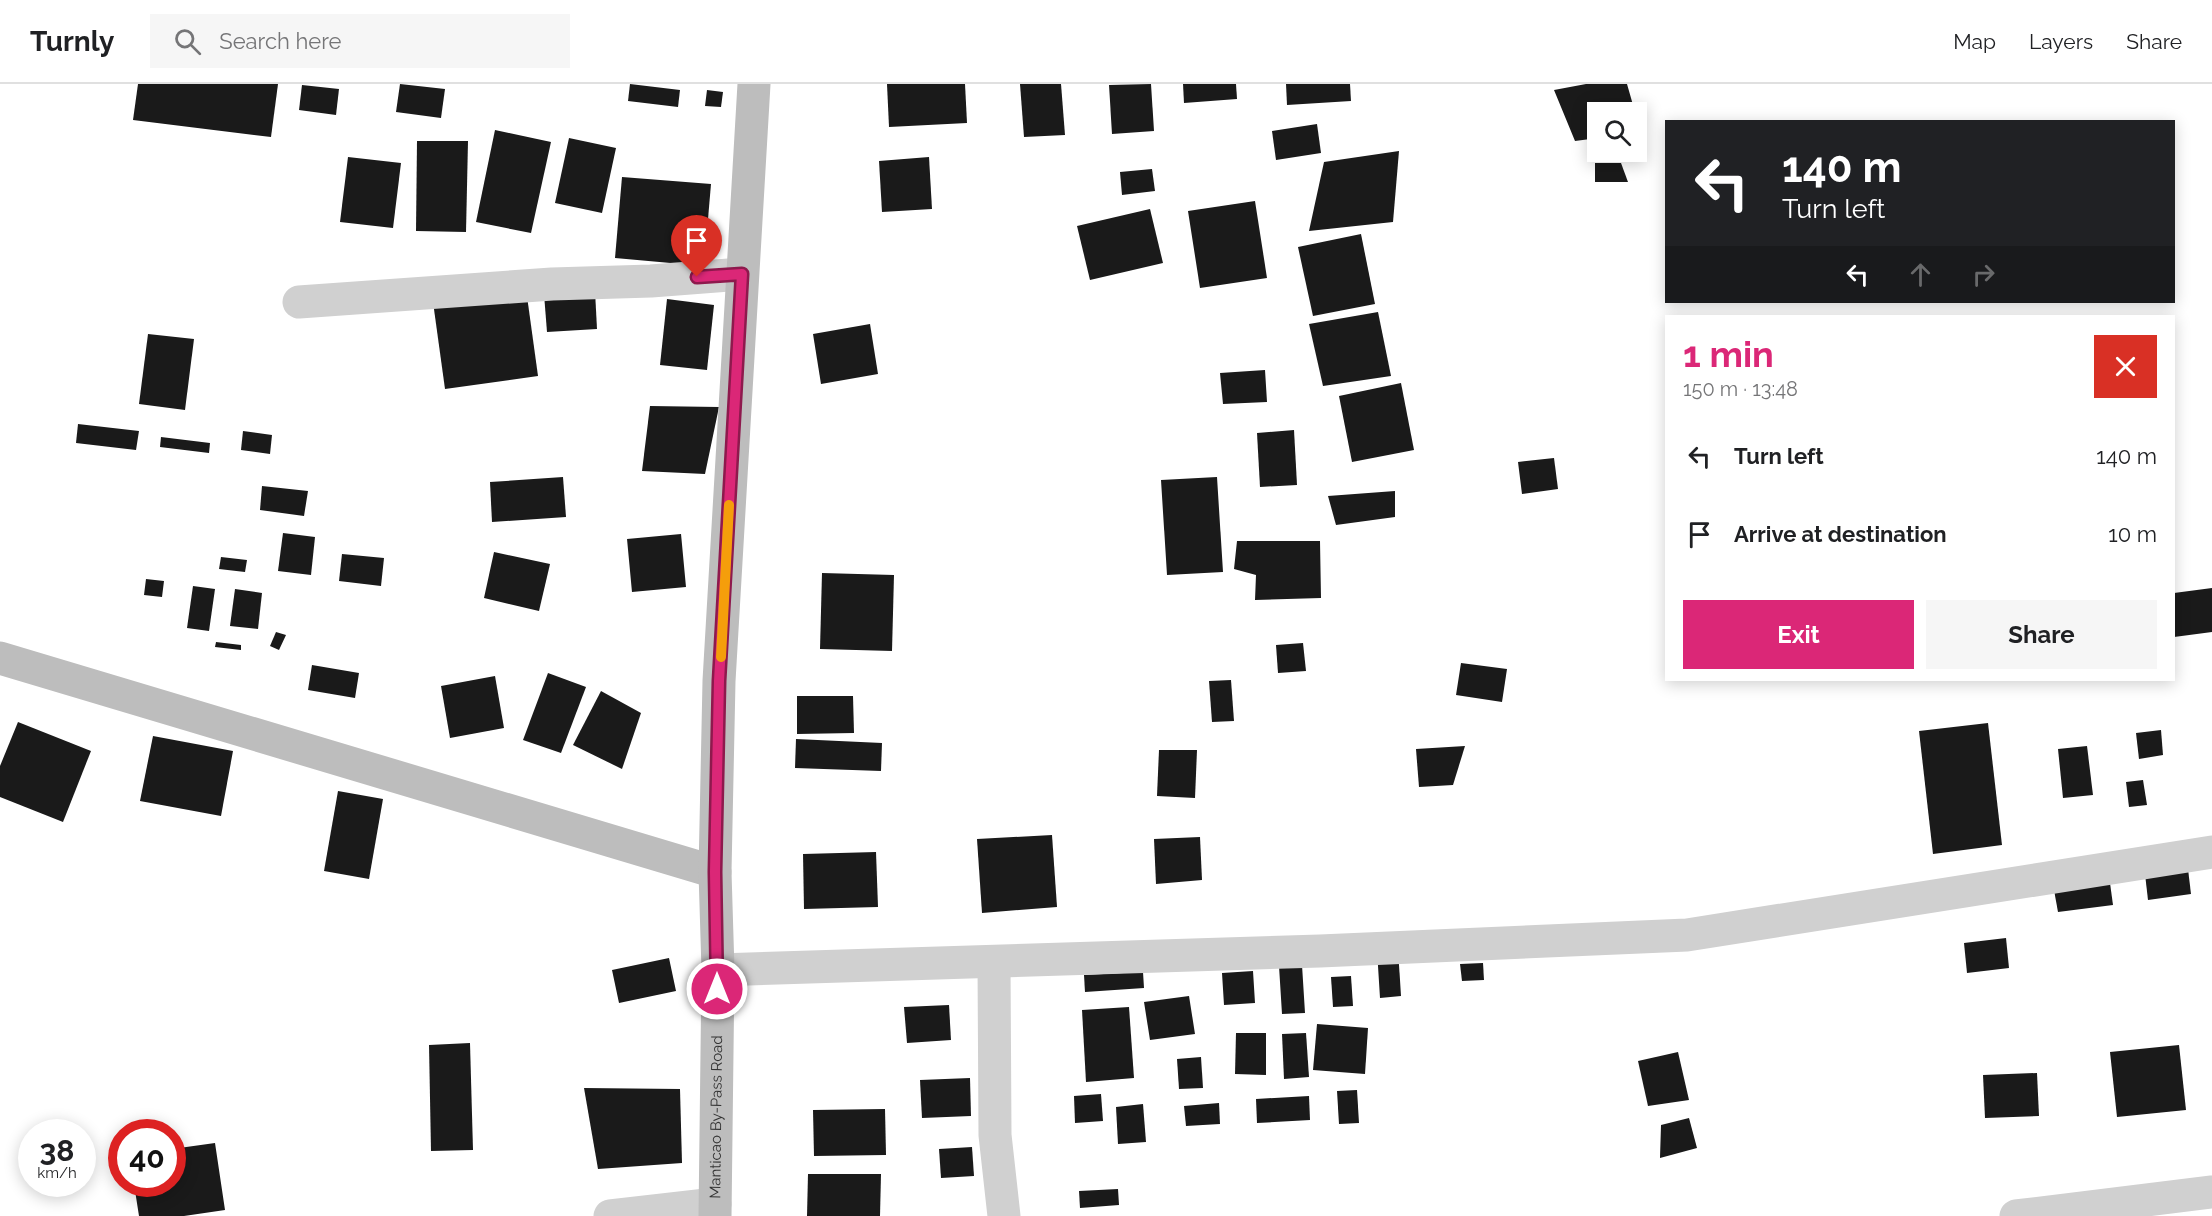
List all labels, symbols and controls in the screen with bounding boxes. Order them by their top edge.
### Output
search box [150,14,570,68]
text: Turnly [30,25,114,58]
icon: search [171,25,204,58]
text: Search here [219,28,341,54]
text: Map [1953,29,1996,54]
text: Layers [2029,29,2093,54]
text: Share [2126,29,2182,54]
map controls [1587,102,1647,162]
button: search [1587,102,1647,162]
text: 140 m [1782,143,1902,192]
icon: left [1683,144,1761,222]
text: Turn left [1782,193,1885,224]
pin [671,215,722,277]
icon: arrive [680,224,713,257]
icon: left [1841,258,1874,291]
icon: ahead [1904,258,1937,291]
icon: right [1967,258,2000,291]
text: 1 min [1683,333,1774,375]
button: close [2094,335,2157,398]
text: 150 m · 13:48 [1683,377,1798,401]
icon: left [1683,440,1716,473]
text: Turn left [1734,443,1824,469]
text: 140 m [2096,443,2157,469]
icon: arrive [1683,518,1716,551]
text: Arrive at destination [1734,521,1947,547]
text: 10 m [2108,521,2157,547]
button: Exit [1683,600,1914,669]
button: Share [1926,600,2157,669]
position arrow [685,957,749,1021]
street label: Manticao By-Pass Road [706,1035,726,1199]
speed limit sign: 40 [108,1119,186,1197]
text: 38 [40,1133,74,1168]
text: km/h [37,1164,77,1182]

